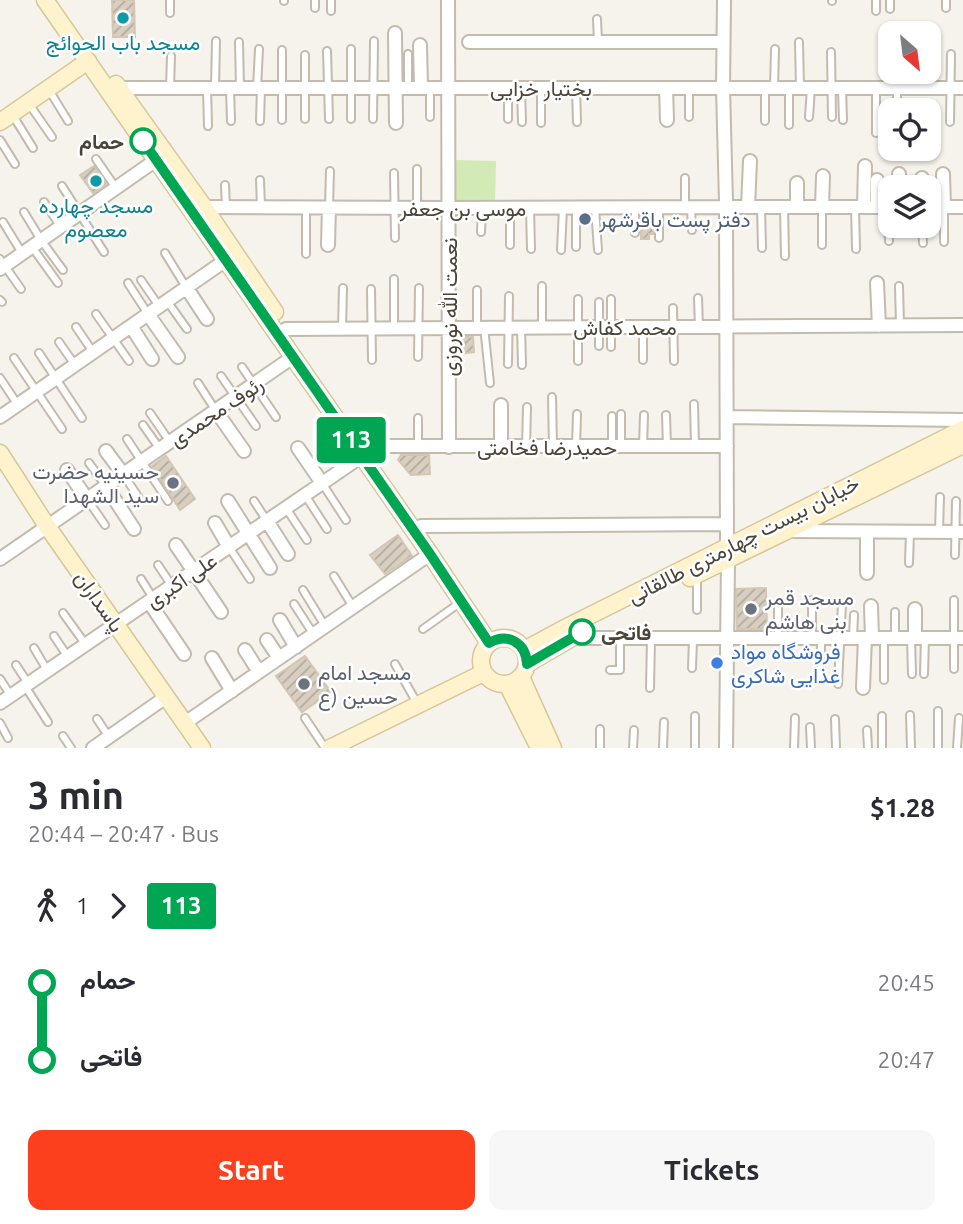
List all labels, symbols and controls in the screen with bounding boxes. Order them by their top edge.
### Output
marker: مسجد باب الحوائج [115,10,131,26]
north arrow [878,21,942,84]
map controls [878,21,941,238]
place label: مسجد باب الحوائج [46,30,200,57]
street label: بختیار خزایی [490,76,592,102]
button: locate [878,98,941,161]
marker: حمام [130,128,156,154]
place label: حمام [79,129,124,156]
marker: مسجد چهارده معصوم [88,173,104,189]
button: layers [878,175,941,238]
place label: مسجد چهارده معصوم [39,193,153,244]
street label: موسی بن جعفر [399,196,526,222]
place label: دفتر پست باقرشهر [598,207,751,234]
marker: دفتر پست باقرشهر [577,211,593,227]
street label: نعمت الله نوروزی [437,237,463,377]
street label: محمد کفاش [573,315,677,340]
street label: رئوف محمدی [164,371,269,453]
line badge: 113 [311,417,391,463]
text: 113 [331,426,371,453]
street label: حمیدرضا فخامتی [477,435,617,461]
place label: حسینیه حضرت سید الشهدا [32,459,159,509]
street label: خیابان بیست چهارمتری طالقانی [623,470,864,611]
marker: حسینیه حضرت سید الشهدا [165,475,181,491]
street label: علی اکبری [141,548,222,614]
street label: پاسداران [68,566,130,638]
place label: مسجد قمر بنی هاشم [764,585,854,636]
marker: مسجد قمر بنی هاشم [743,601,759,617]
marker: فاتحی [569,619,595,645]
place label: فاتحی [601,620,651,645]
place label: فروشگاه مواد غذایی شاکری [731,639,841,689]
marker: فروشگاه مواد غذایی شاکری [709,655,725,671]
place label: مسجد امام حسین (ع [318,660,411,711]
marker: مسجد امام حسین (ع [296,676,312,692]
text: 3 min [28,774,124,816]
text: $1.28 [870,793,935,822]
text: 20:44 – 20:47 · Bus [28,821,219,846]
icon: walk [28,887,66,925]
icon: forward [99,887,137,925]
text: 113 [161,892,202,919]
text: 1 [76,893,89,918]
text: حمام [80,965,136,994]
text: 20:45 [877,970,935,995]
text: فاتحی [80,1042,142,1071]
text: 20:47 [877,1047,935,1072]
button: Start [28,1130,475,1210]
button: Tickets [489,1130,935,1210]

